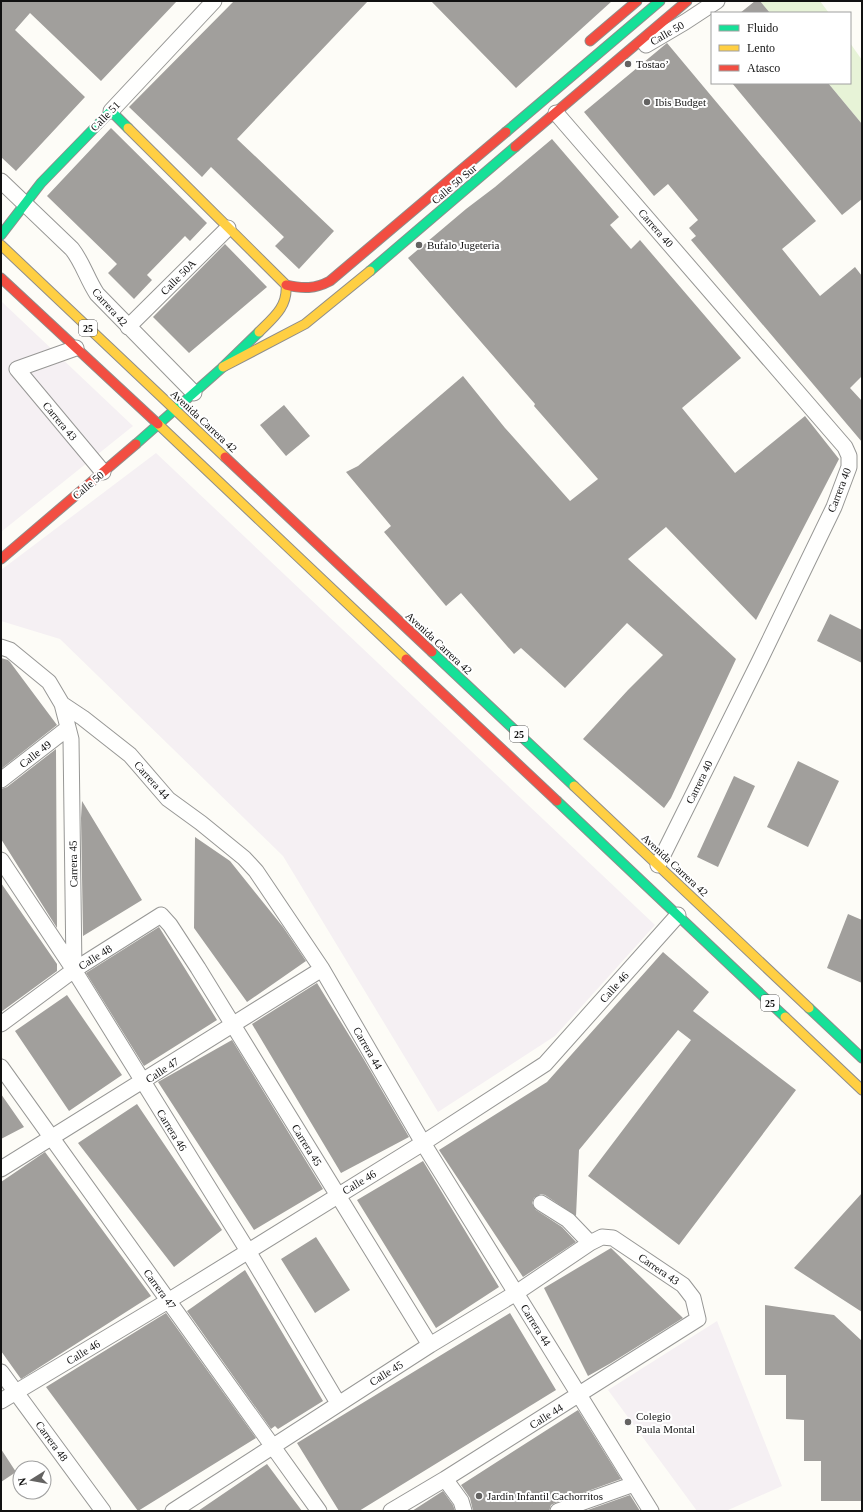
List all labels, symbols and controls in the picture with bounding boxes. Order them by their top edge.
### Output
legend [711,12,851,84]
street label: Calle 50 [648,18,686,47]
text: Fluido [747,21,778,35]
text: Lento [747,41,775,55]
place label: Tostao’ [636,58,669,70]
marker: Tostao’ [623,59,633,69]
text: Atasco [747,61,780,75]
place label: Ibis Budget [655,96,706,108]
marker: Ibis Budget [642,97,652,107]
street label: Calle 51 [88,99,122,133]
street label: Calle 50 Sur [429,162,479,206]
street label: Carrera 40 [636,206,676,250]
place label: Bufalo Jugeteria [427,239,500,251]
marker: Bufalo Jugeteria [414,240,424,250]
street label: Calle 50A [158,257,198,297]
street label: Carrera 42 [90,286,130,328]
road number: 25 [79,320,97,336]
street label: Avenida Carrera 42 [168,387,240,455]
street label: Carrera 43 [40,399,80,443]
street label: Carrera 40 [825,466,853,514]
street label: Calle 50 [70,468,106,501]
street label: Avenida Carrera 42 [403,609,475,677]
road number: 25 [510,726,528,742]
street label: Calle 49 [17,738,54,770]
street label: Carrera 40 [683,758,715,806]
street label: Carrera 44 [132,759,172,802]
street label: Avenida Carrera 42 [639,831,711,899]
street label: Carrera 45 [67,840,79,887]
street label: Calle 48 [76,942,114,972]
street label: Calle 46 [597,969,631,1005]
road number: 25 [761,995,779,1011]
street label: Carrera 44 [351,1025,385,1072]
street label: Calle 47 [143,1055,181,1085]
street label: Carrera 46 [155,1107,190,1153]
street label: Carrera 45 [290,1122,325,1168]
street label: Calle 46 [340,1167,378,1197]
street label: Carrera 43 [636,1251,682,1287]
street label: Carrera 47 [141,1267,179,1312]
street label: Carrera 44 [519,1302,554,1348]
street label: Calle 46 [64,1337,102,1367]
street label: Calle 45 [367,1358,405,1388]
street label: Calle 44 [527,1401,565,1431]
place label: Colegio Paula Montal [636,1410,695,1435]
marker: Colegio Paula Montal [623,1417,633,1427]
street label: Carrera 48 [33,1419,71,1464]
north arrow [12,1460,52,1500]
text: N [16,1477,29,1487]
place label: Jardin Infantil Cachorritos [487,1490,603,1502]
marker: Jardin Infantil Cachorritos [474,1491,484,1501]

